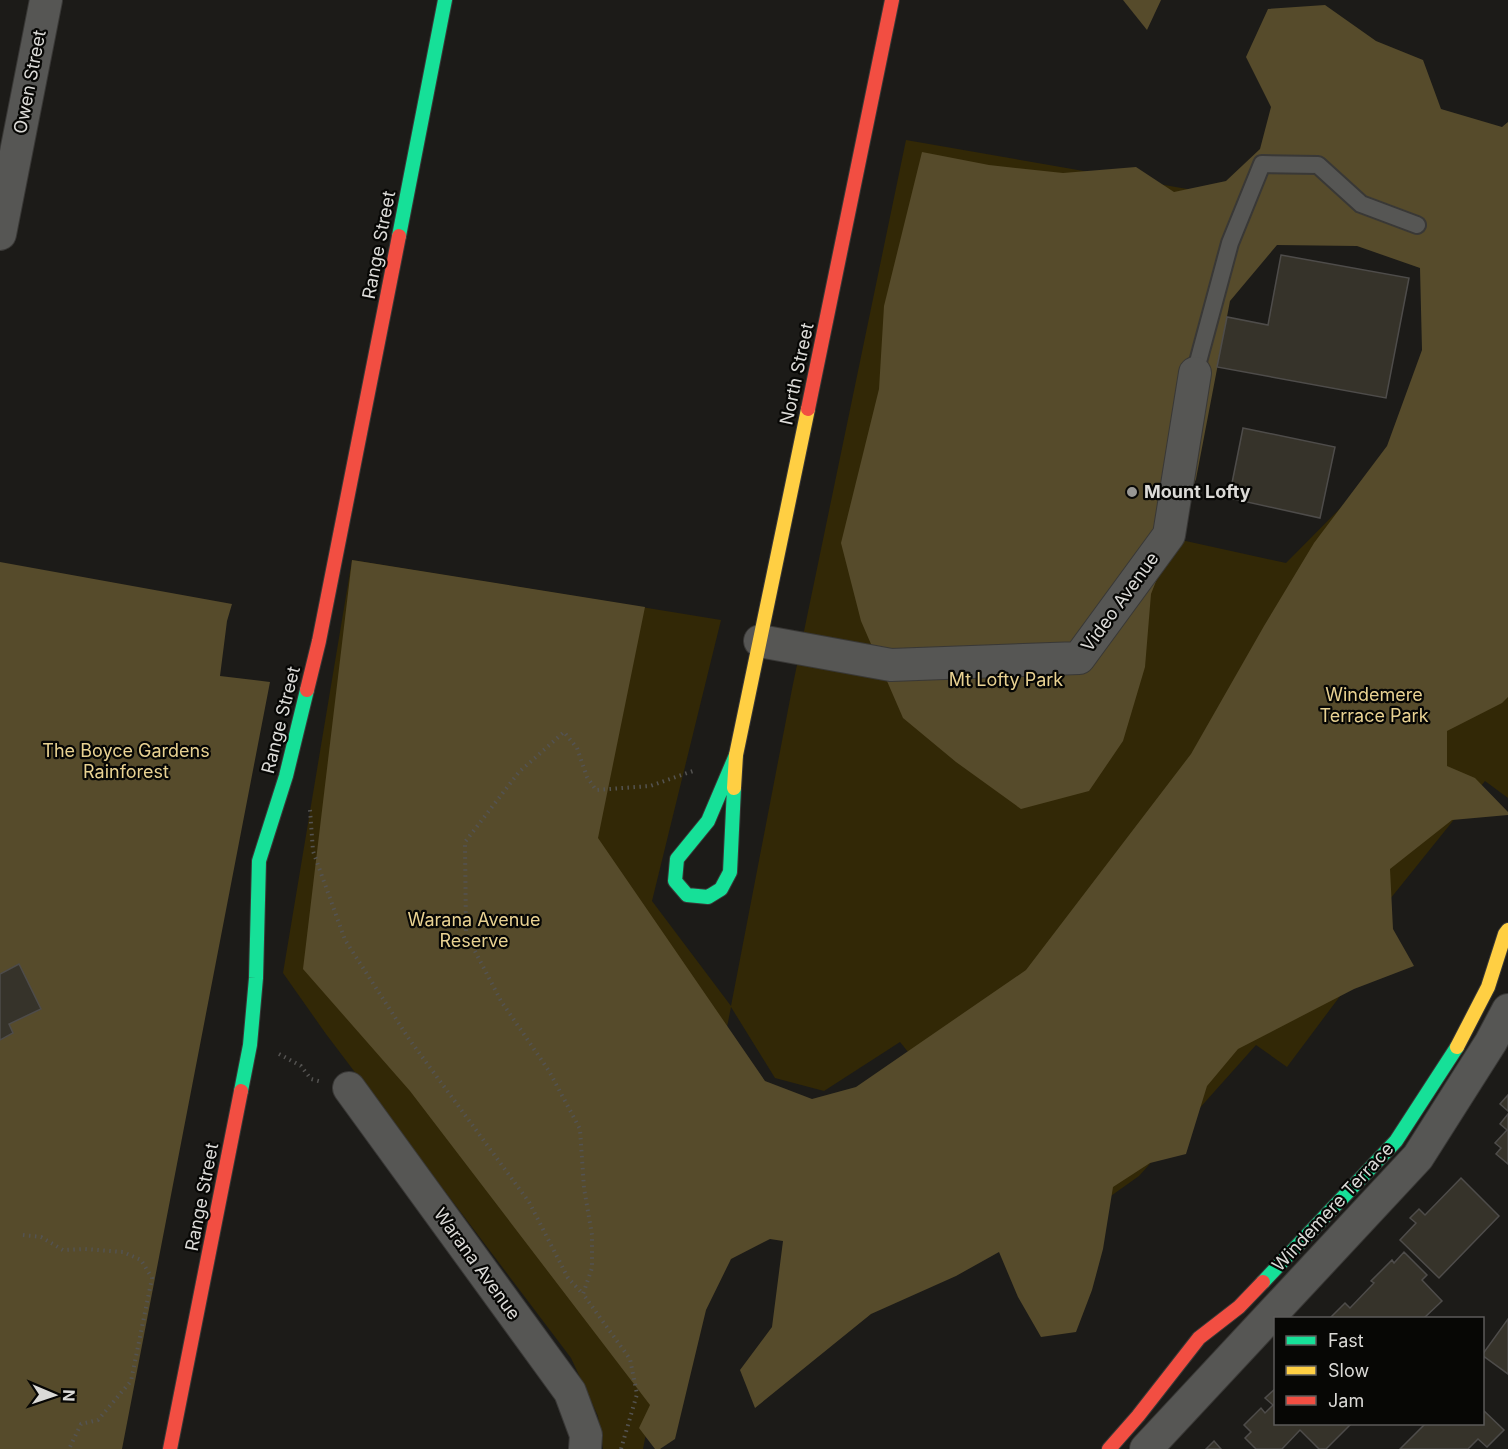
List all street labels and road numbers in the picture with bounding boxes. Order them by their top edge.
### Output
street label: Owen Street [9,28,50,136]
street label: Range Street [358,189,399,301]
street label: North Street [775,321,818,427]
street label: Video Avenue [1077,548,1163,655]
street label: Range Street [257,664,304,776]
street label: Windemere Terrace [1268,1138,1398,1275]
street label: Range Street [181,1141,222,1253]
street label: Warana Avenue [430,1204,525,1324]

